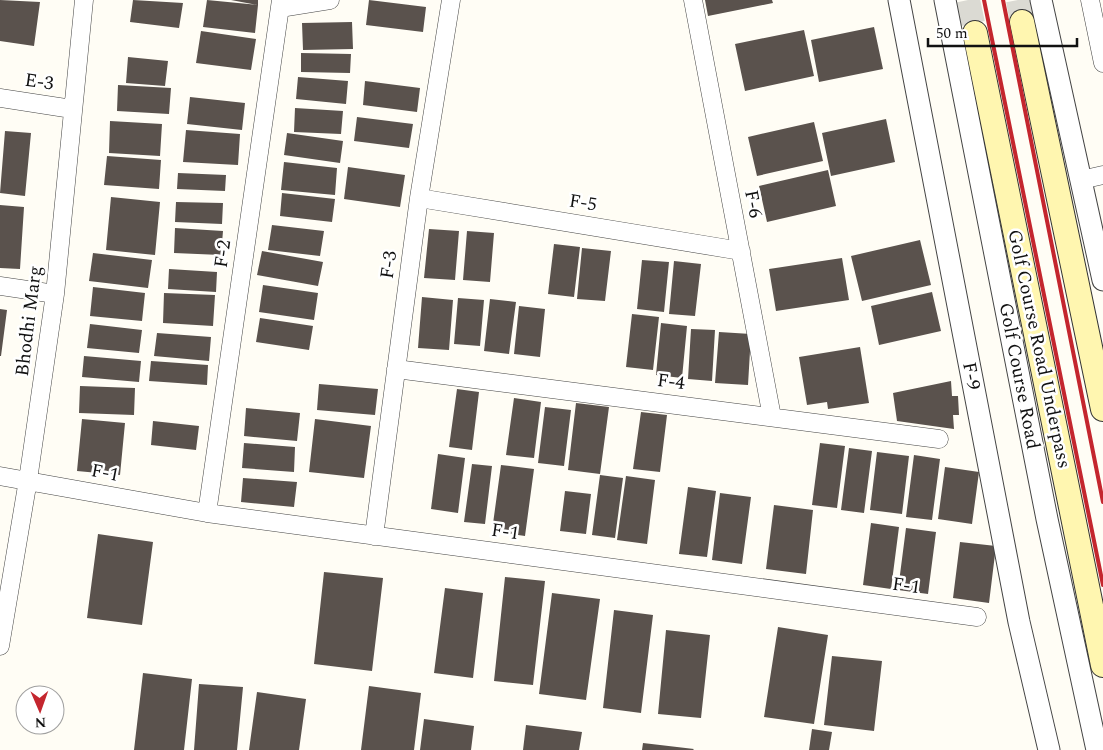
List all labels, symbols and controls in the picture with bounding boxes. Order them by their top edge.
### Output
scale bar [928,15,1077,47]
text: 50 m [936,22,968,45]
street label: E-3 [23,66,56,98]
street label: F-5 [567,186,599,220]
street label: F-6 [736,188,770,220]
street label: Golf Course Road Underpass [1003,228,1075,470]
street label: F-2 [207,238,239,270]
street label: F-3 [373,249,405,281]
street label: Bhodhi Marg [8,264,50,378]
street label: Golf Course Road [994,301,1044,451]
street label: F-9 [954,360,988,392]
street label: F-4 [655,366,687,398]
street label: F-1 [89,456,121,490]
street label: F-1 [489,516,521,548]
street label: F-1 [890,570,922,602]
north arrow [15,685,65,735]
text: N [34,712,47,733]

